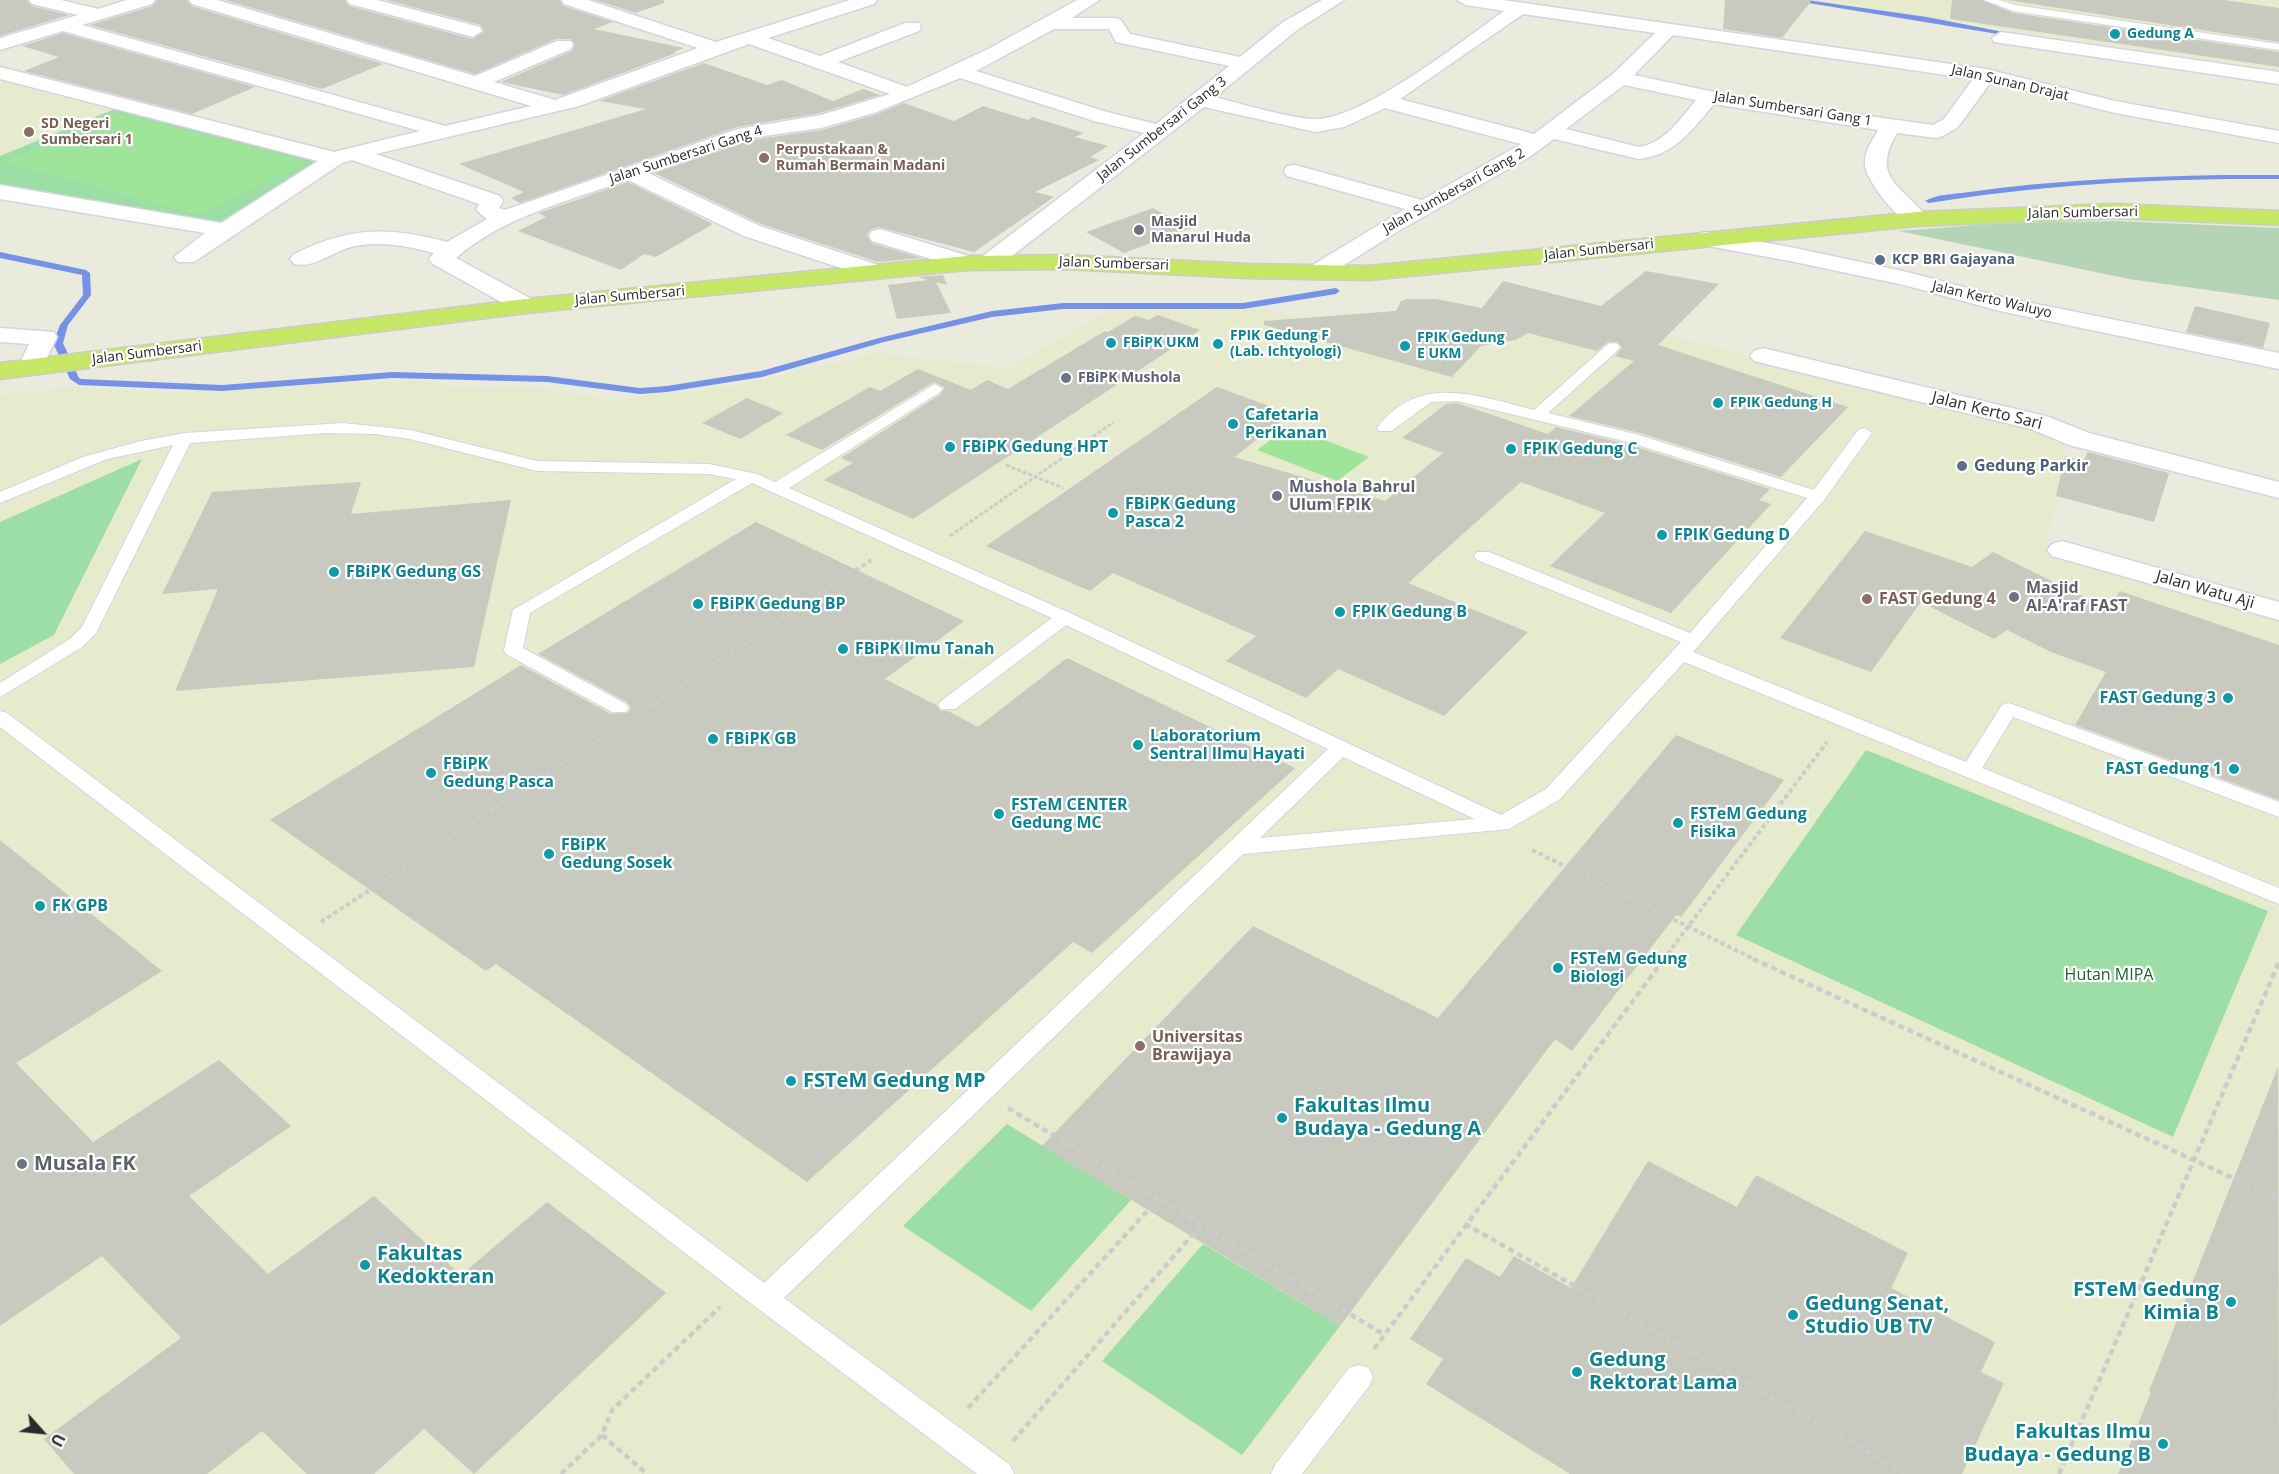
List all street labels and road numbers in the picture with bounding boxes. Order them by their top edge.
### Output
street label: Jalan Sunan Drajat [1950,61,2070,105]
street label: Jalan Sumbersari Gang 3 [1094,73,1230,185]
street label: Jalan Sumbersari Gang 1 [1713,88,1873,130]
street label: Jalan Sumbersari Gang 4 [608,122,764,188]
street label: Jalan Sumbersari Gang 2 [1380,145,1528,237]
street label: Jalan Sumbersari [2028,204,2138,222]
street label: Jalan Sumbersari [1543,236,1655,264]
street label: Jalan Sumbersari [1059,254,1169,274]
street label: Jalan Kerto Waluyo [1930,278,2054,322]
street label: Jalan Sumbersari [574,283,686,309]
street label: Jalan Sumbersari [91,338,203,368]
street label: Jalan Kerto Sari [1930,388,2044,434]
street label: Jalan Watu Aji [2154,567,2256,613]

